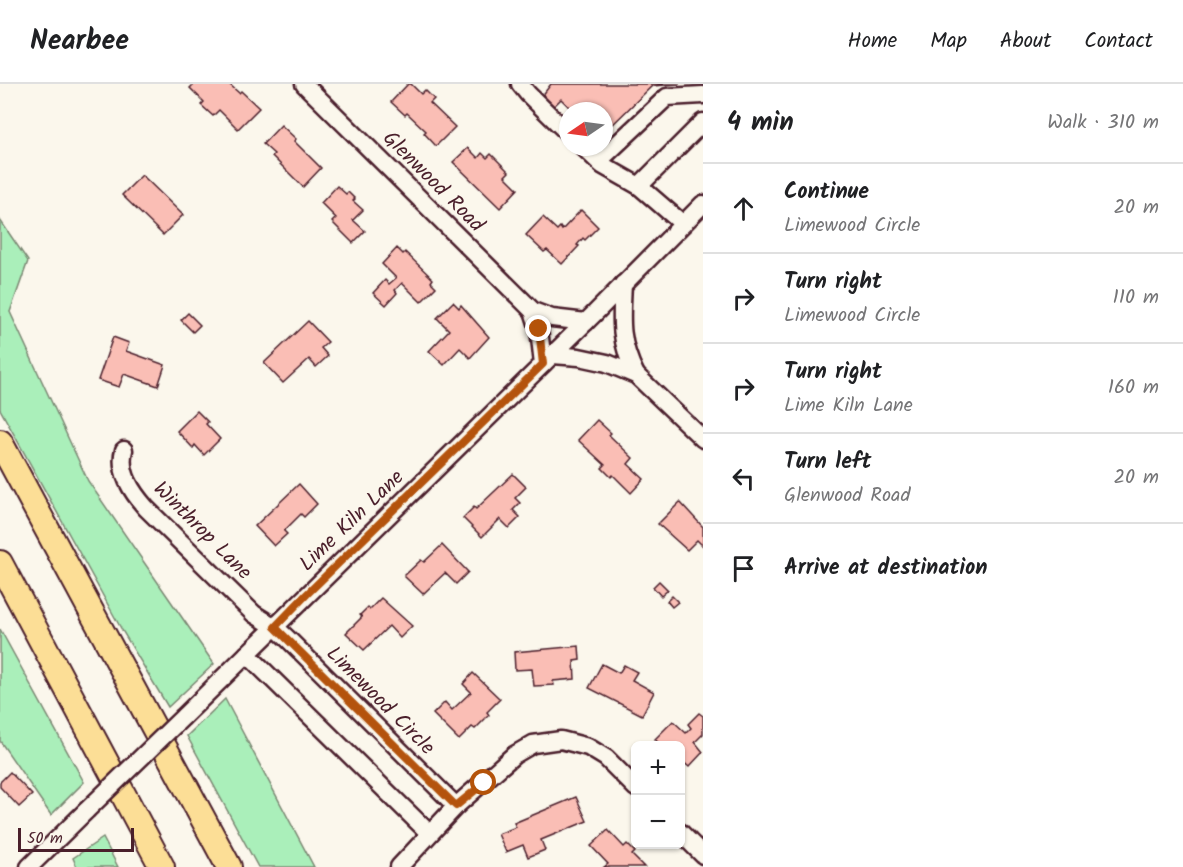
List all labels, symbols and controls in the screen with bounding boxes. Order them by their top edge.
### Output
text: Nearbee [30,19,129,64]
text: Home [848,25,897,58]
text: Map [930,25,967,58]
text: About [1000,25,1051,58]
text: Contact [1084,25,1153,58]
north arrow [559,102,613,156]
text: 4 min [727,102,794,144]
text: Walk · 310 m [1047,107,1159,139]
street label: Glenwood Road [374,123,492,241]
text: Continue [784,175,869,210]
icon: ahead [727,192,760,225]
text: 20 m [1113,192,1159,224]
text: Limewood Circle [784,210,920,242]
text: Turn right [784,265,882,300]
icon: right [727,282,760,315]
text: 110 m [1113,282,1159,314]
text: Limewood Circle [784,300,920,332]
route end [525,315,551,341]
text: Turn right [784,355,882,390]
icon: right [727,372,760,405]
text: 160 m [1108,372,1159,404]
text: Lime Kiln Lane [784,390,913,422]
text: Turn left [784,445,871,480]
street label: Lime Kiln Lane [292,462,413,580]
icon: left [727,462,760,495]
text: 20 m [1113,462,1159,494]
street label: Winthrop Lane [145,474,260,589]
text: Glenwood Road [784,480,910,512]
text: Arrive at destination [784,551,987,586]
icon: arrive [727,552,760,585]
street label: Limewood Circle [318,639,443,764]
map controls [631,741,685,849]
button: + [631,741,685,795]
route start [470,769,496,795]
button: − [631,795,685,849]
scale bar [18,825,134,852]
text: 50 m [27,826,63,851]

